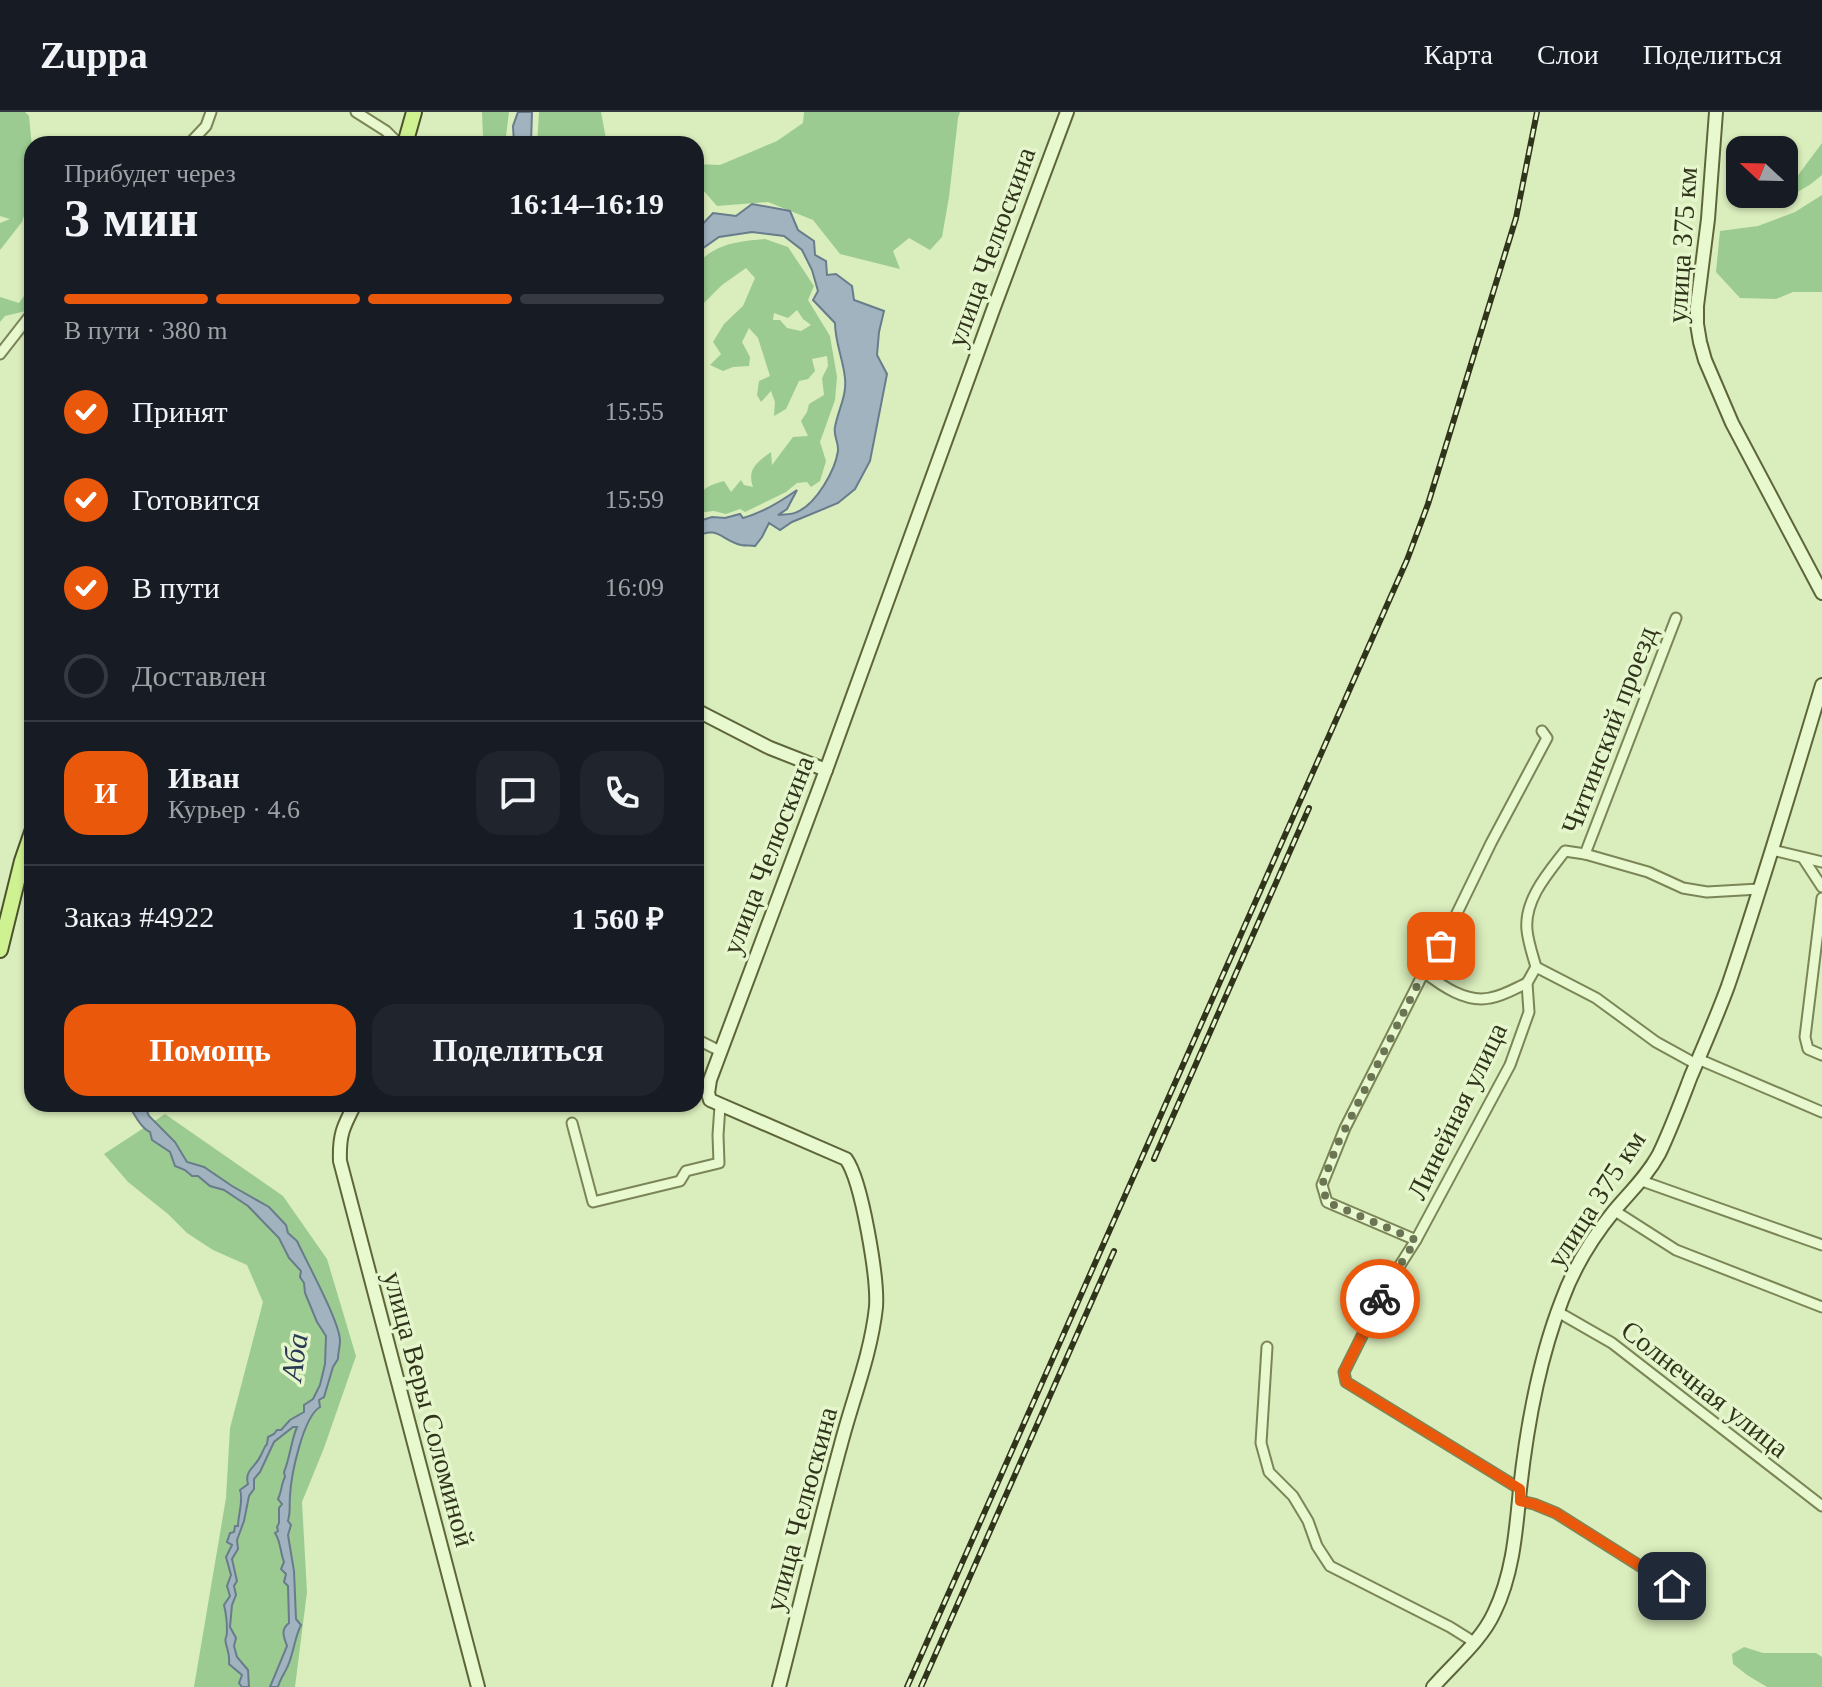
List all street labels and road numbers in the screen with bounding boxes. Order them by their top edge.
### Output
street label: улица Челюскина [941,142,1042,351]
street label: улица 375 км [1661,166,1703,324]
street label: Читинский проезд [1555,622,1663,838]
street label: улица Челюскина [716,751,820,959]
street label: Линейная улица [1401,1017,1513,1204]
street label: улица 375 км [1540,1125,1652,1273]
street label: улица Веры Соломиной [377,1268,481,1550]
street label: Солнечная улица [1615,1314,1795,1464]
street label: улица Челюскина [759,1403,843,1614]

